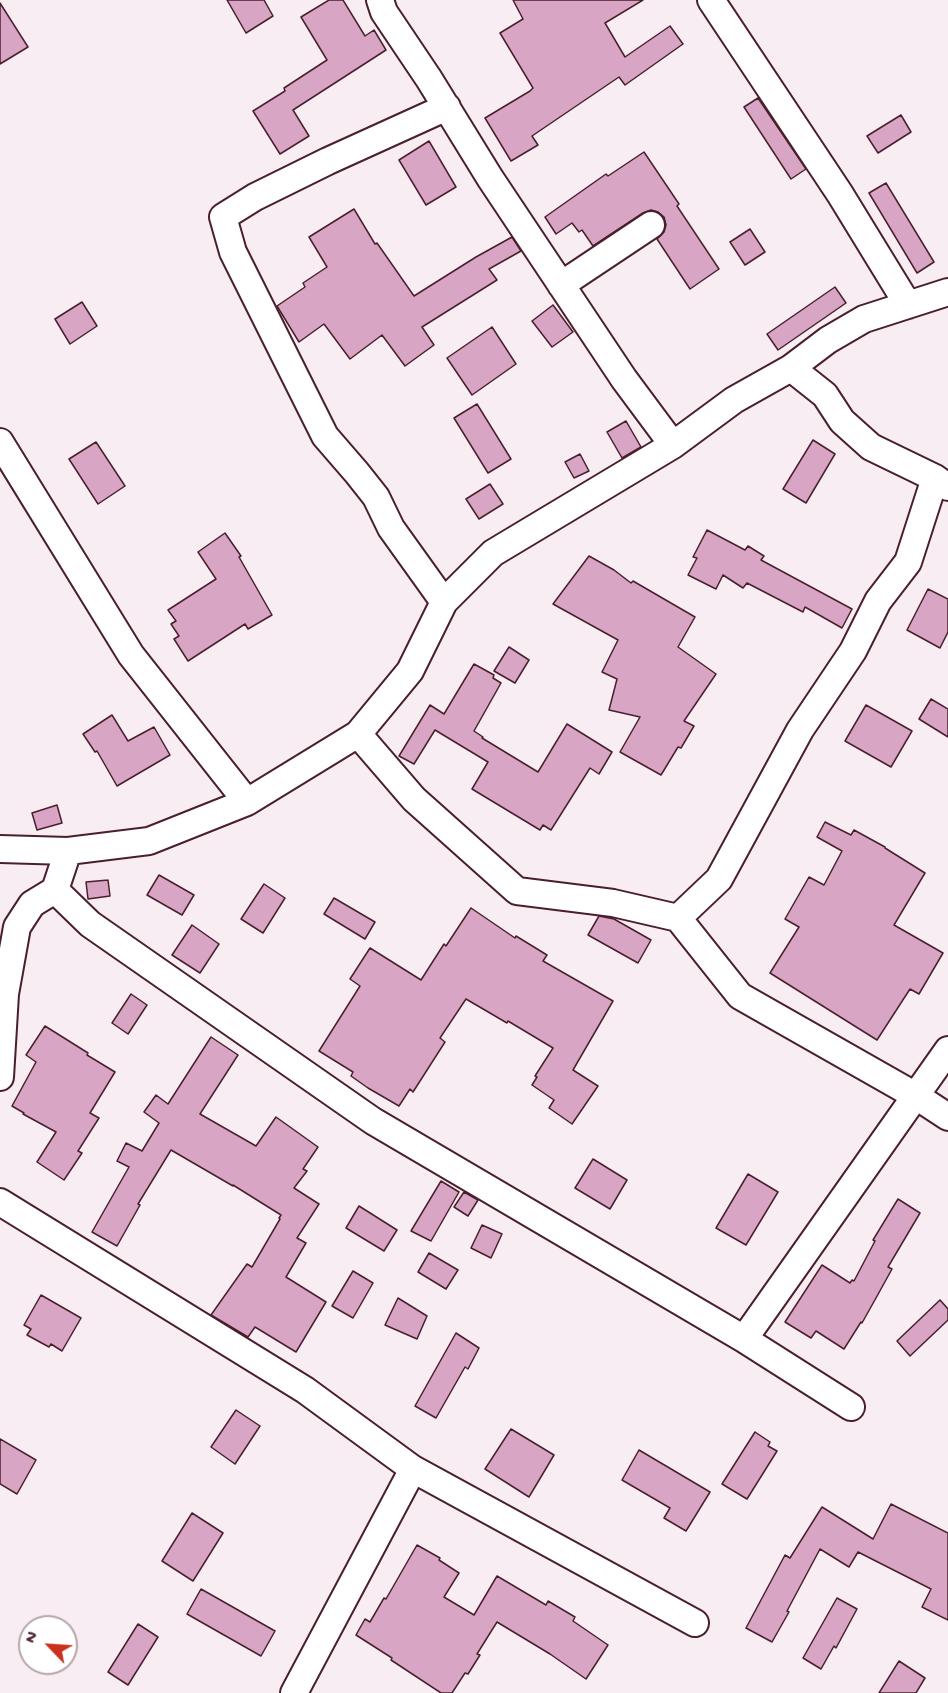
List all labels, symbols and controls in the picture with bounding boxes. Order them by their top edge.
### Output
north arrow [18,1615,78,1675]
text: N [22,1629,44,1647]

